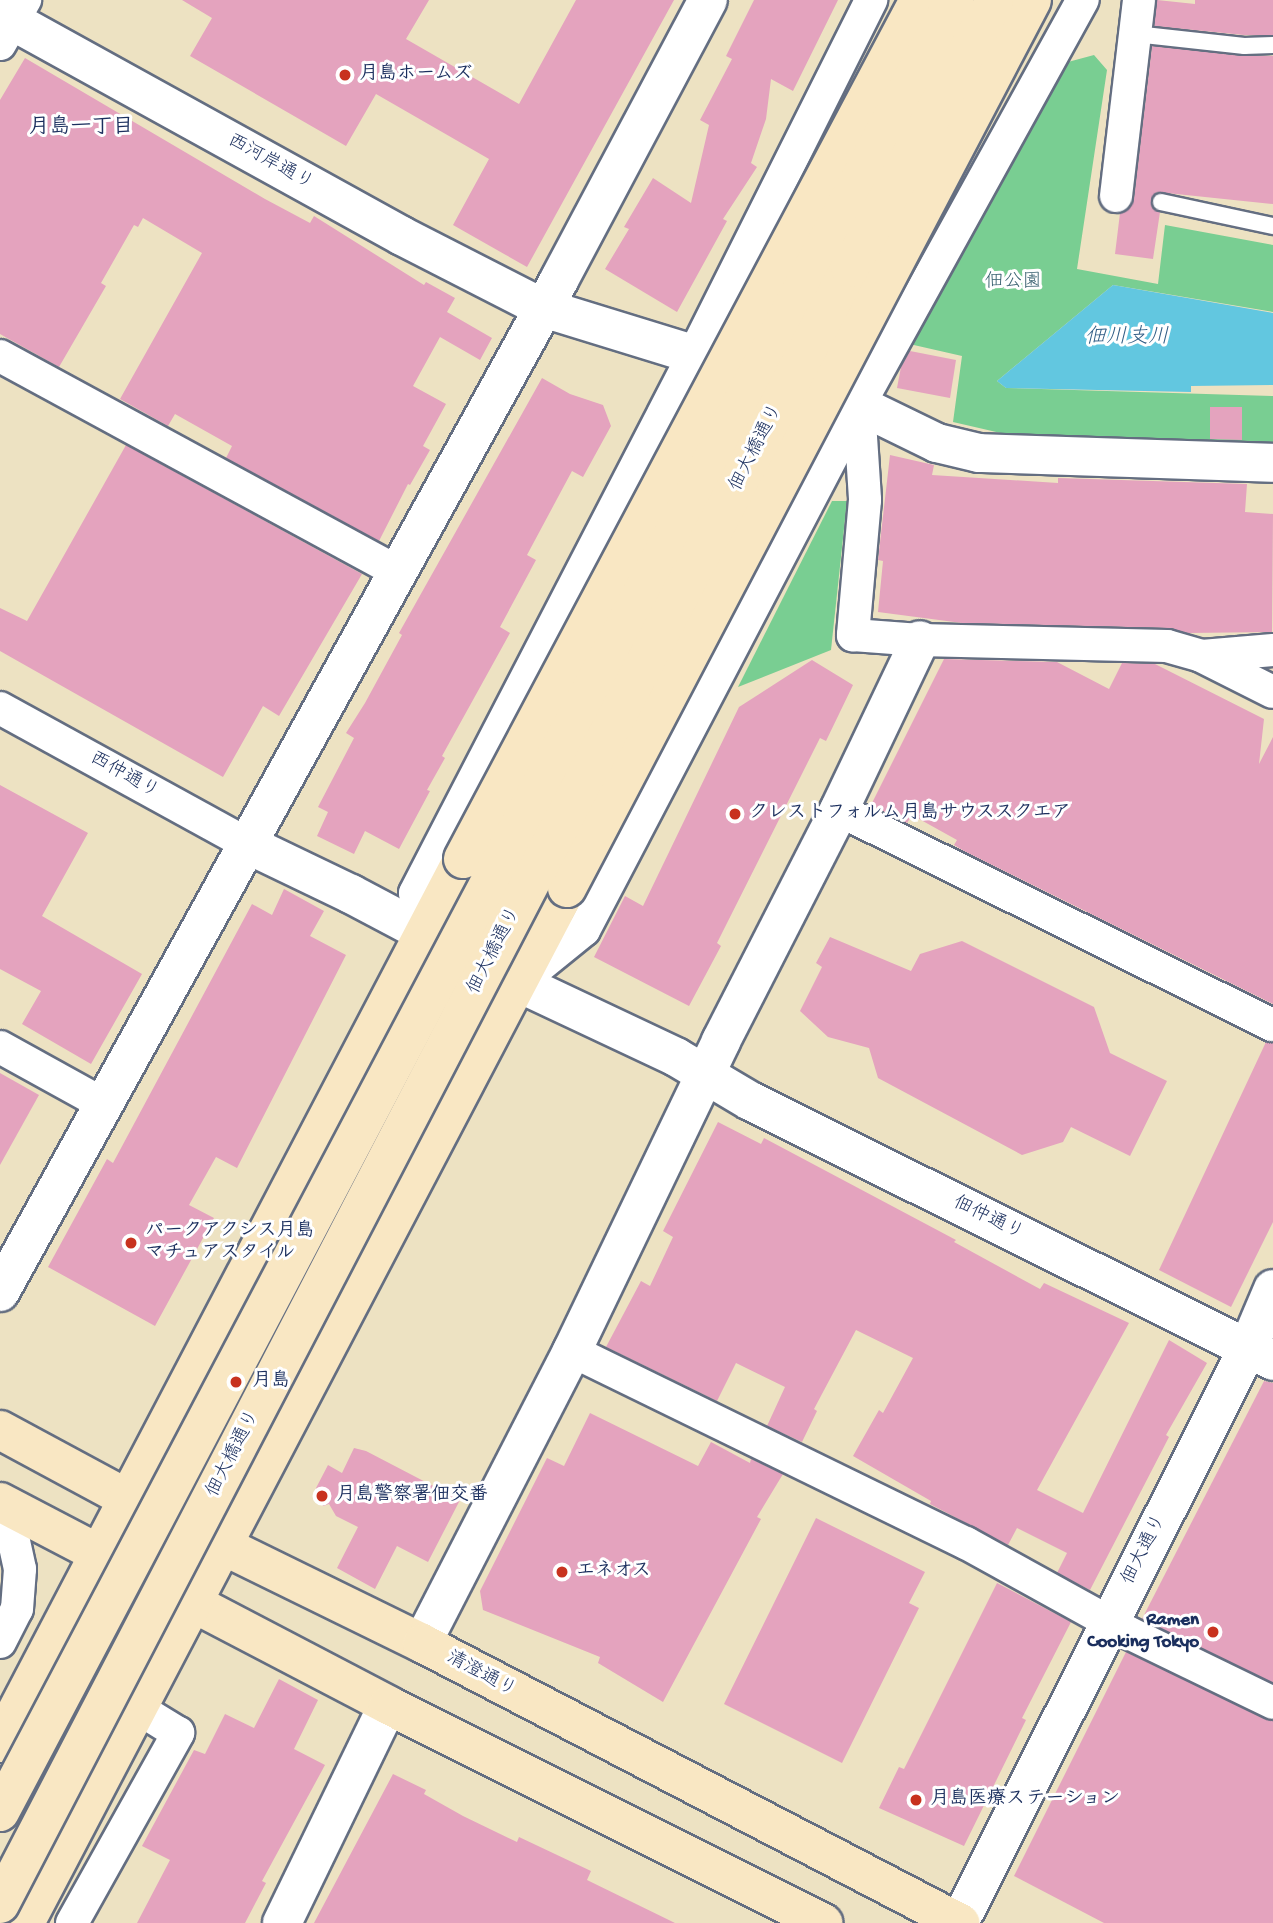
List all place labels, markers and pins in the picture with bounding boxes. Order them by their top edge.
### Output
place label: 月島ホームズ [359,64,473,86]
marker: 月島ホームズ [337,67,353,83]
place label: クレストフォルム月島サウススクエア [749,803,1072,825]
marker: クレストフォルム月島サウススクエア [727,806,743,822]
place label: パークアクシス月島 マチュアスタイル [145,1221,316,1265]
marker: パークアクシス月島 マチュアスタイル [123,1235,139,1251]
place label: 月島 [252,1371,290,1393]
marker: 月島 [226,1372,246,1392]
place label: 月島警察署佃交番 [336,1485,488,1507]
marker: 月島警察署佃交番 [314,1488,330,1504]
place label: エネオス [576,1561,652,1583]
marker: エネオス [554,1564,570,1580]
place label: Ramen Cooking Tokyo [1087,1610,1199,1654]
marker: Ramen Cooking Tokyo [1205,1624,1221,1640]
place label: 月島医療ステーション [930,1789,1120,1811]
marker: 月島医療ステーション [908,1792,924,1808]

